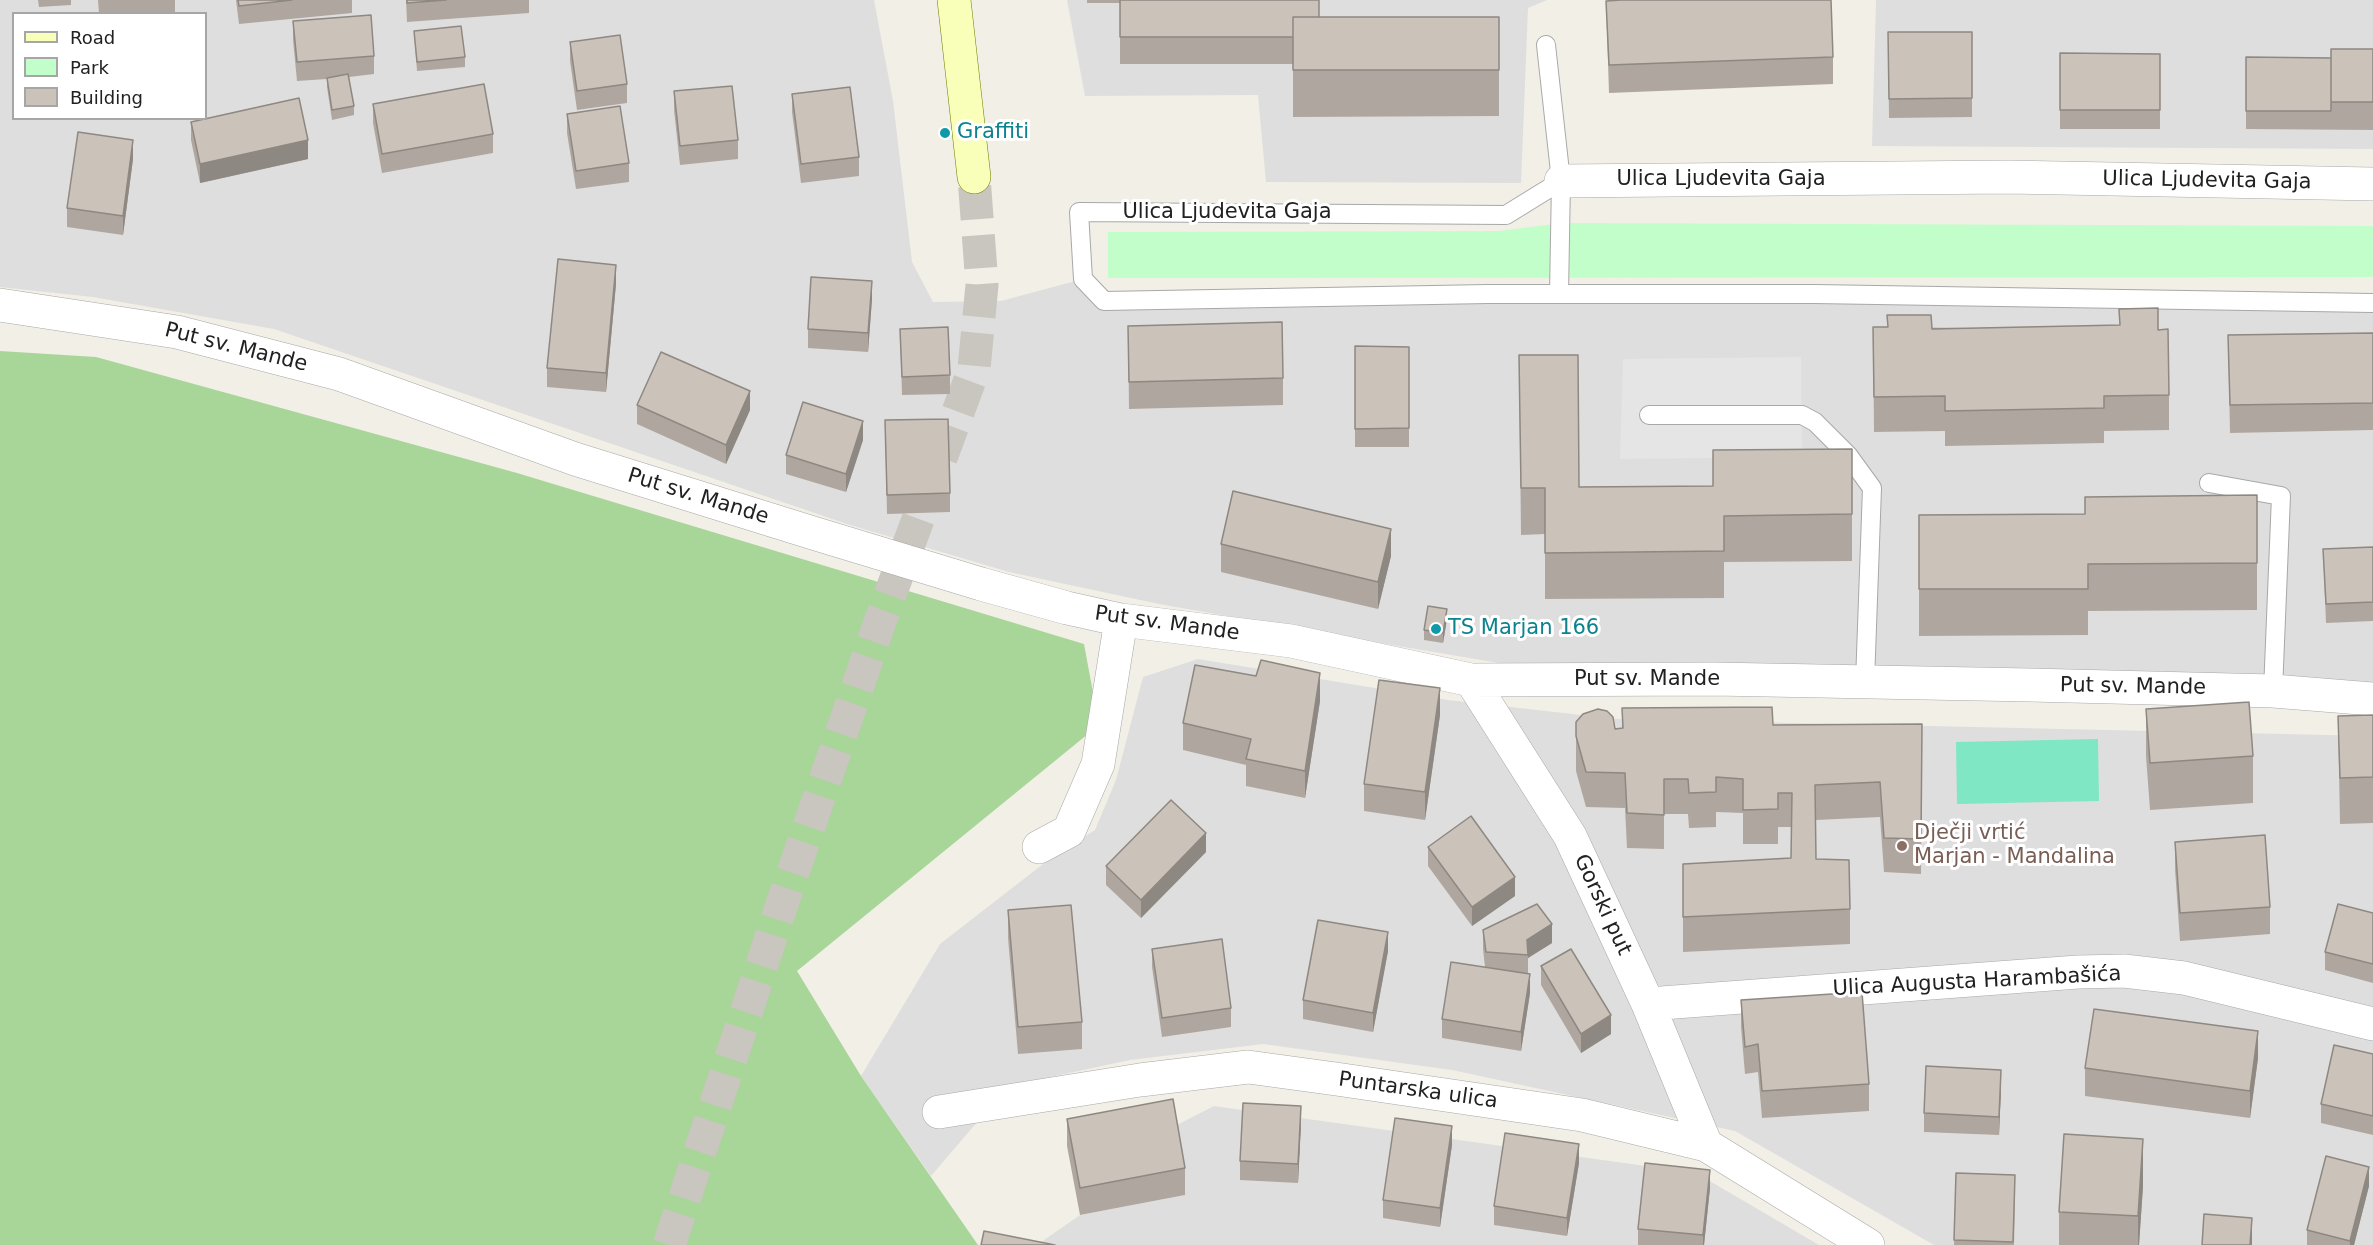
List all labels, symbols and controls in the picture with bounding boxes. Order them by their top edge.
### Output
legend [12,12,207,120]
text: Road [70,27,115,48]
text: Park [70,57,109,78]
text: Building [70,87,143,108]
place label: Graffiti [957,120,1029,146]
marker: Graffiti [938,126,952,140]
street label: Ulica Ljudevita Gaja [1616,167,1826,193]
street label: Ulica Ljudevita Gaja [2102,167,2312,195]
street label: Ulica Ljudevita Gaja [1122,200,1332,226]
street label: Put sv. Mande [162,318,310,378]
street label: Put sv. Mande [624,464,772,530]
street label: Put sv. Mande [1093,601,1241,647]
place label: TS Marjan 166 [1448,616,1599,642]
marker: TS Marjan 166 [1429,622,1443,636]
street label: Put sv. Mande [1574,667,1720,693]
street label: Put sv. Mande [2060,673,2206,701]
place label: Dječji vrtić Marjan - Mandalina [1914,821,2115,871]
marker: Dječji vrtić Marjan - Mandalina [1895,839,1909,853]
street label: Gorski put [1568,851,1636,959]
street label: Ulica Augusta Harambašića [1832,962,2122,1002]
street label: Puntarska ulica [1337,1067,1499,1115]

